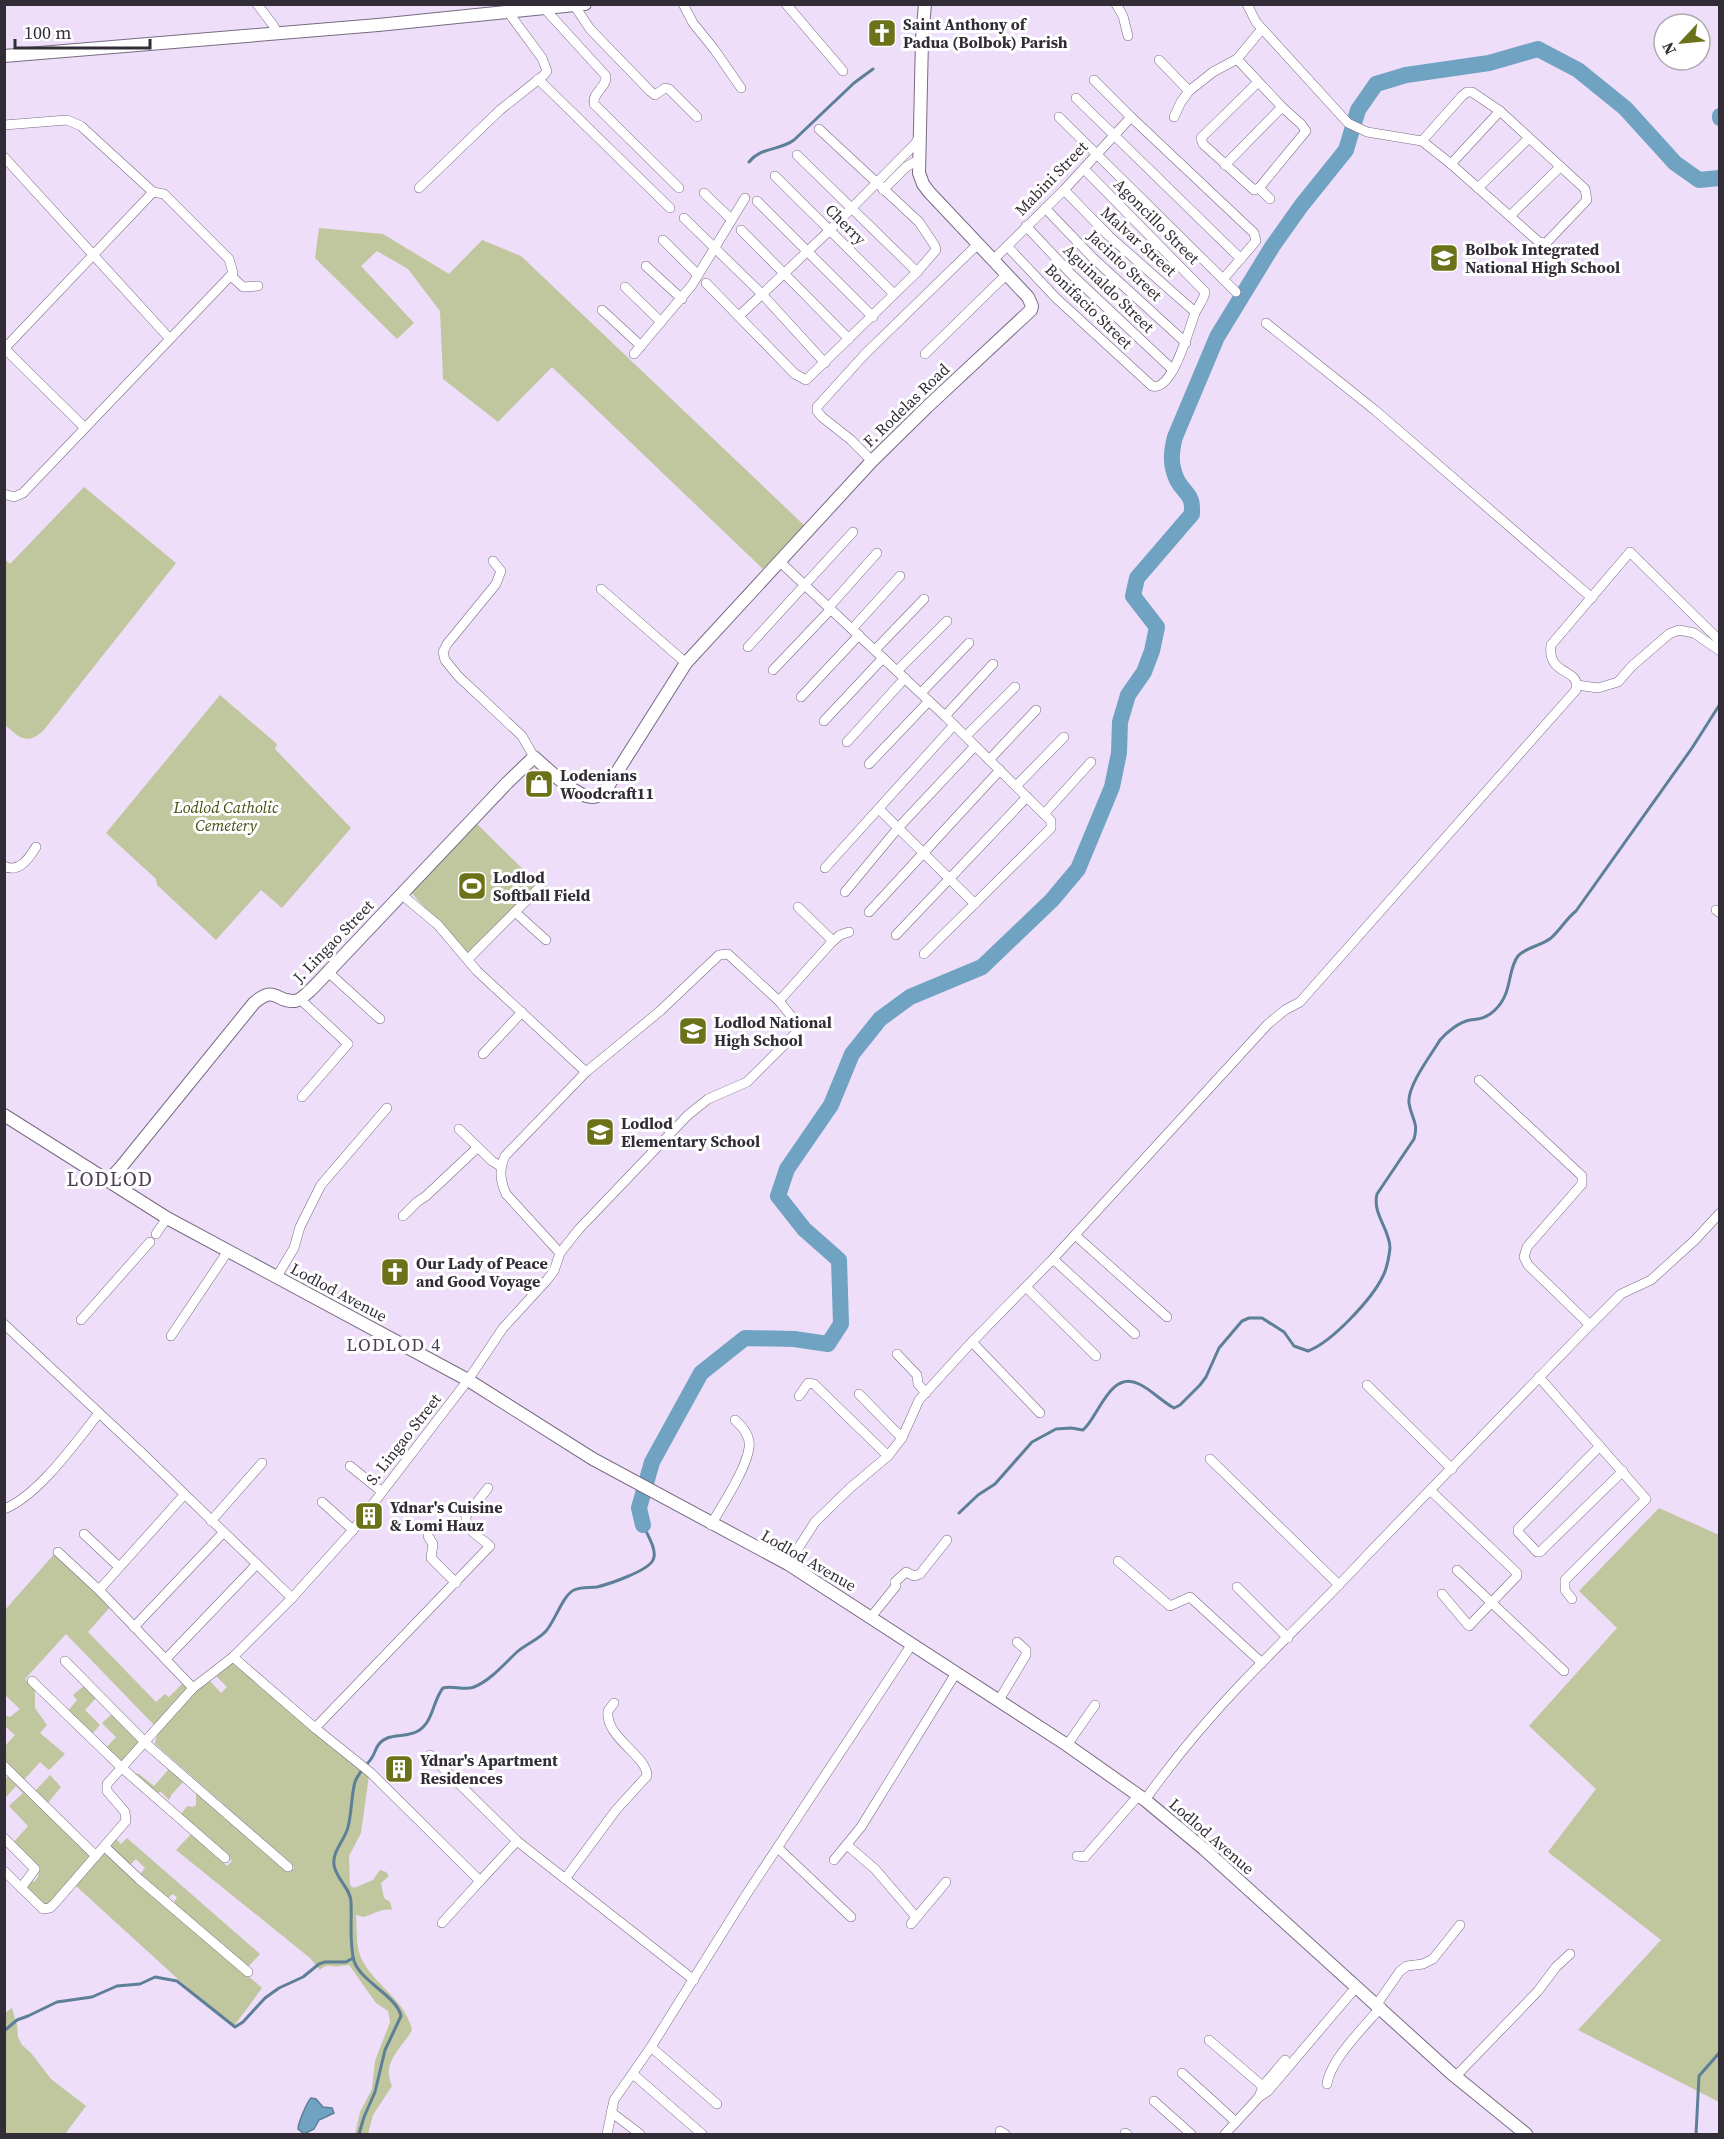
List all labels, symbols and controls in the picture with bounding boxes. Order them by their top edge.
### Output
scale bar [15,12,150,50]
north arrow [1652,12,1712,72]
place label: Saint Anthony of Padua (Bolbok) Parish [903,13,1068,53]
church icon: Saint Anthony of Padua (Bolbok) Parish [866,17,898,49]
text: 100 m [24,20,71,45]
text: N [1656,38,1681,59]
street label: Mabini Street [1010,135,1093,220]
street label: Agoncillo Street [1109,173,1205,269]
street label: Cherry [821,199,872,250]
street label: Malvar Street [1096,201,1182,281]
street label: Jacinto Street [1082,224,1168,306]
place label: Bolbok Integrated National High School [1465,238,1620,278]
street label: Aguinaldo Street [1059,239,1160,338]
school or university icon: Bolbok Integrated National High School [1428,242,1460,274]
street label: Bonifacio Street [1041,259,1138,354]
street label: F. Rodelas Road [858,358,954,452]
place label: Lodenians Woodcraft11 [560,764,654,804]
shop icon: Lodenians Woodcraft11 [523,768,555,800]
park label: Lodlod Catholic Cemetery [173,796,279,836]
place label: Lodlod Softball Field [493,866,591,906]
sports icon: Lodlod Softball Field [456,870,488,902]
street label: J. Lingao Street [287,894,379,988]
place label: Lodlod National High School [714,1011,832,1051]
school or university icon: Lodlod National High School [677,1015,709,1047]
place label: Lodlod Elementary School [621,1112,760,1152]
school or university icon: Lodlod Elementary School [584,1116,616,1148]
district label: LODLOD [66,1165,154,1193]
place label: Our Lady of Peace and Good Voyage [416,1252,548,1292]
church icon: Our Lady of Peace and Good Voyage [379,1256,411,1288]
street label: Lodlod Avenue [287,1257,391,1327]
district label: LODLOD 4 [346,1332,442,1357]
street label: S. Lingao Street [360,1388,446,1489]
place label: Ydnar's Cuisine & Lomi Hauz [390,1496,503,1536]
building icon: Ydnar's Cuisine & Lomi Hauz [353,1500,385,1532]
street label: Lodlod Avenue [757,1524,861,1596]
place label: Ydnar's Apartment Residences [420,1749,558,1789]
building icon: Ydnar's Apartment Residences [383,1753,415,1785]
street label: Lodlod Avenue [1165,1793,1259,1879]

